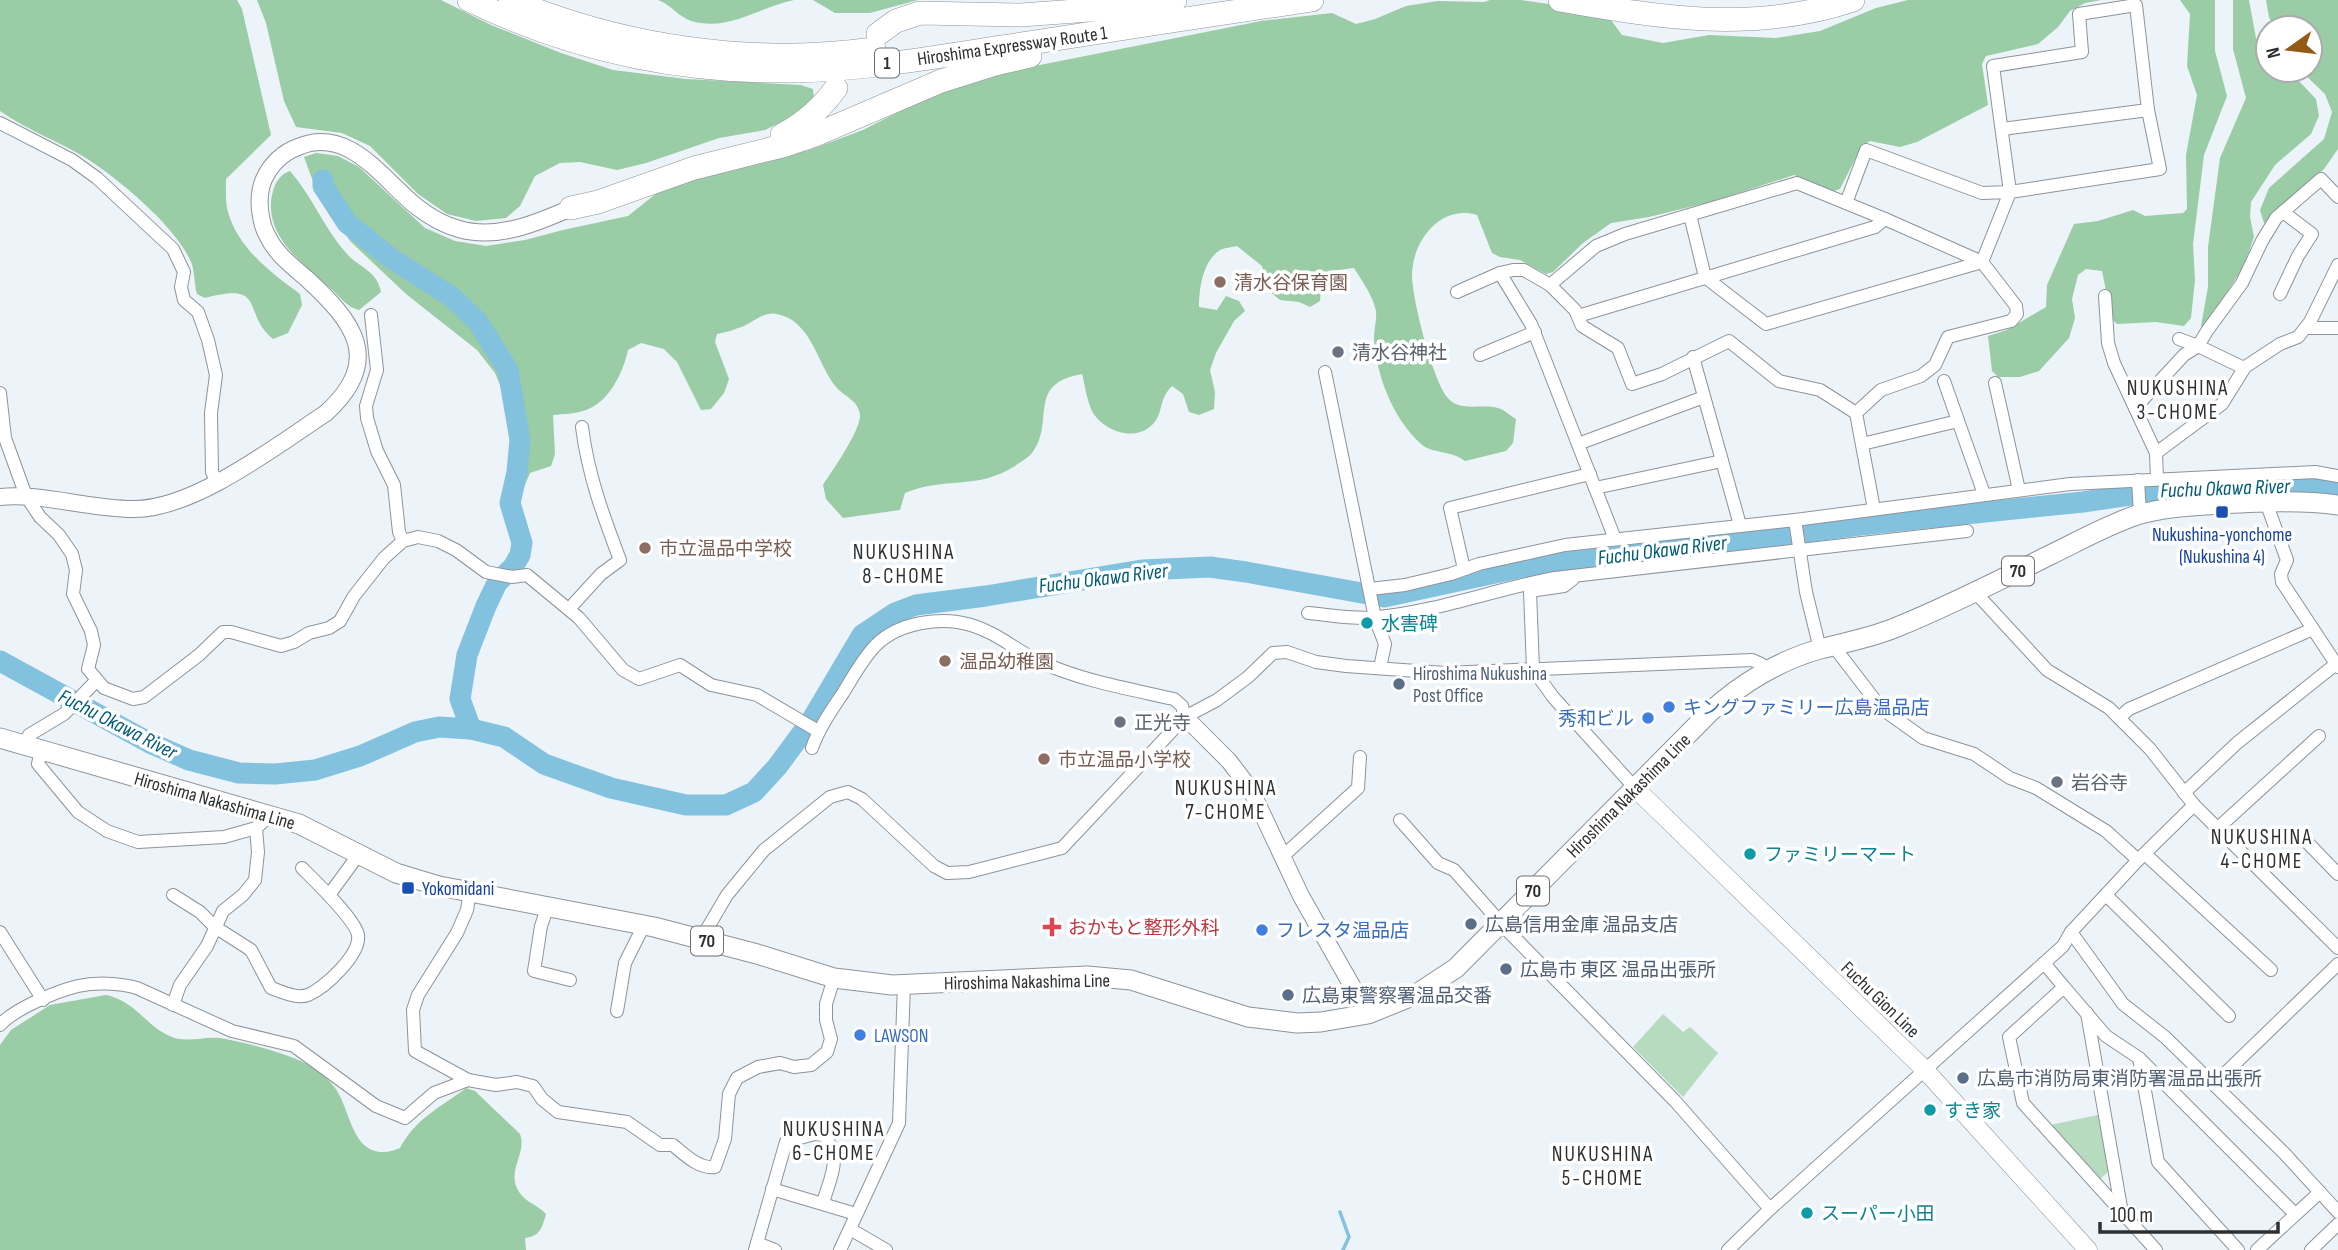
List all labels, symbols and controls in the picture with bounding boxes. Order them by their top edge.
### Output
north arrow [2254,14,2324,84]
street label: Hiroshima Expressway Route 1 [916,22,1109,71]
text: N [2262,45,2286,60]
road number: 1 [875,48,899,78]
place label: 清水谷保育園 [1234,272,1348,295]
marker: 清水谷保育園 [1212,274,1228,290]
place label: 清水谷神社 [1352,342,1447,365]
marker: 清水谷神社 [1330,344,1346,360]
district label: NUKUSHINA 3-CHOME [2127,376,2229,425]
water label: Fuchu Okawa River [2160,474,2291,503]
marker: Nukushina-yonchome (Nukushina 4) [2214,504,2230,520]
place label: Nukushina-yonchome (Nukushina 4) [2152,524,2292,569]
water label: Fuchu Okawa River [1596,530,1729,571]
place label: 市立温品中学校 [659,538,792,561]
marker: 市立温品中学校 [637,540,653,556]
district label: NUKUSHINA 8-CHOME [853,540,955,589]
road number: 70 [2002,556,2034,586]
water label: Fuchu Okawa River [1037,558,1170,599]
place label: 水害碑 [1381,613,1438,636]
marker: 水害碑 [1359,615,1375,631]
place label: 温品幼稚園 [959,651,1054,674]
marker: 温品幼稚園 [937,653,953,669]
place label: Hiroshima Nukushina Post Office [1413,663,1547,708]
marker: Hiroshima Nukushina Post Office [1391,676,1407,692]
water label: Fuchu Okawa River [54,684,182,766]
place label: キングファミリー広島温品店 [1683,697,1929,720]
marker: キングファミリー広島温品店 [1661,699,1677,715]
place label: 秀和ビル [1558,708,1634,731]
marker: 秀和ビル [1640,710,1656,726]
place label: 正光寺 [1134,712,1191,735]
marker: 正光寺 [1112,714,1128,730]
street label: Hiroshima Nakashima Line [1562,729,1696,863]
place label: 市立温品小学校 [1058,749,1191,772]
marker: 市立温品小学校 [1036,751,1052,767]
street label: Hiroshima Nakashima Line [132,767,298,835]
place label: 岩谷寺 [2071,772,2128,795]
marker: 岩谷寺 [2049,774,2065,790]
district label: NUKUSHINA 7-CHOME [1175,776,1277,825]
district label: NUKUSHINA 4-CHOME [2211,825,2313,874]
place label: ファミリーマート [1764,844,1916,867]
marker: ファミリーマート [1742,846,1758,862]
road number: 70 [1517,876,1549,906]
place label: Yokomidani [422,878,494,901]
marker: Yokomidani [400,880,416,896]
place label: 広島信用金庫 温品支店 [1485,914,1678,937]
marker: 広島信用金庫 温品支店 [1463,916,1479,932]
marker: おかもと整形外科 [1042,917,1062,937]
place label: おかもと整形外科 [1068,917,1220,940]
place label: フレスタ温品店 [1276,920,1409,943]
marker: フレスタ温品店 [1254,922,1270,938]
road number: 70 [691,926,723,956]
street label: Fuchu Gion Line [1836,957,1924,1043]
place label: 広島市 東区 温品出張所 [1520,959,1716,982]
marker: 広島市 東区 温品出張所 [1498,961,1514,977]
street label: Hiroshima Nakashima Line [944,970,1110,995]
place label: 広島東警察署温品交番 [1302,985,1492,1008]
marker: 広島東警察署温品交番 [1280,987,1296,1003]
place label: LAWSON [874,1025,928,1048]
marker: LAWSON [852,1027,868,1043]
place label: 広島市消防局東消防署温品出張所 [1977,1068,2262,1091]
marker: 広島市消防局東消防署温品出張所 [1955,1070,1971,1086]
place label: すき家 [1944,1100,2001,1123]
marker: すき家 [1922,1102,1938,1118]
district label: NUKUSHINA 6-CHOME [783,1117,885,1166]
district label: NUKUSHINA 5-CHOME [1552,1142,1654,1191]
scale bar [2100,1190,2278,1234]
place label: スーパー小田 [1821,1203,1935,1226]
text: 100 m [2110,1203,2153,1228]
marker: スーパー小田 [1799,1205,1815,1221]

